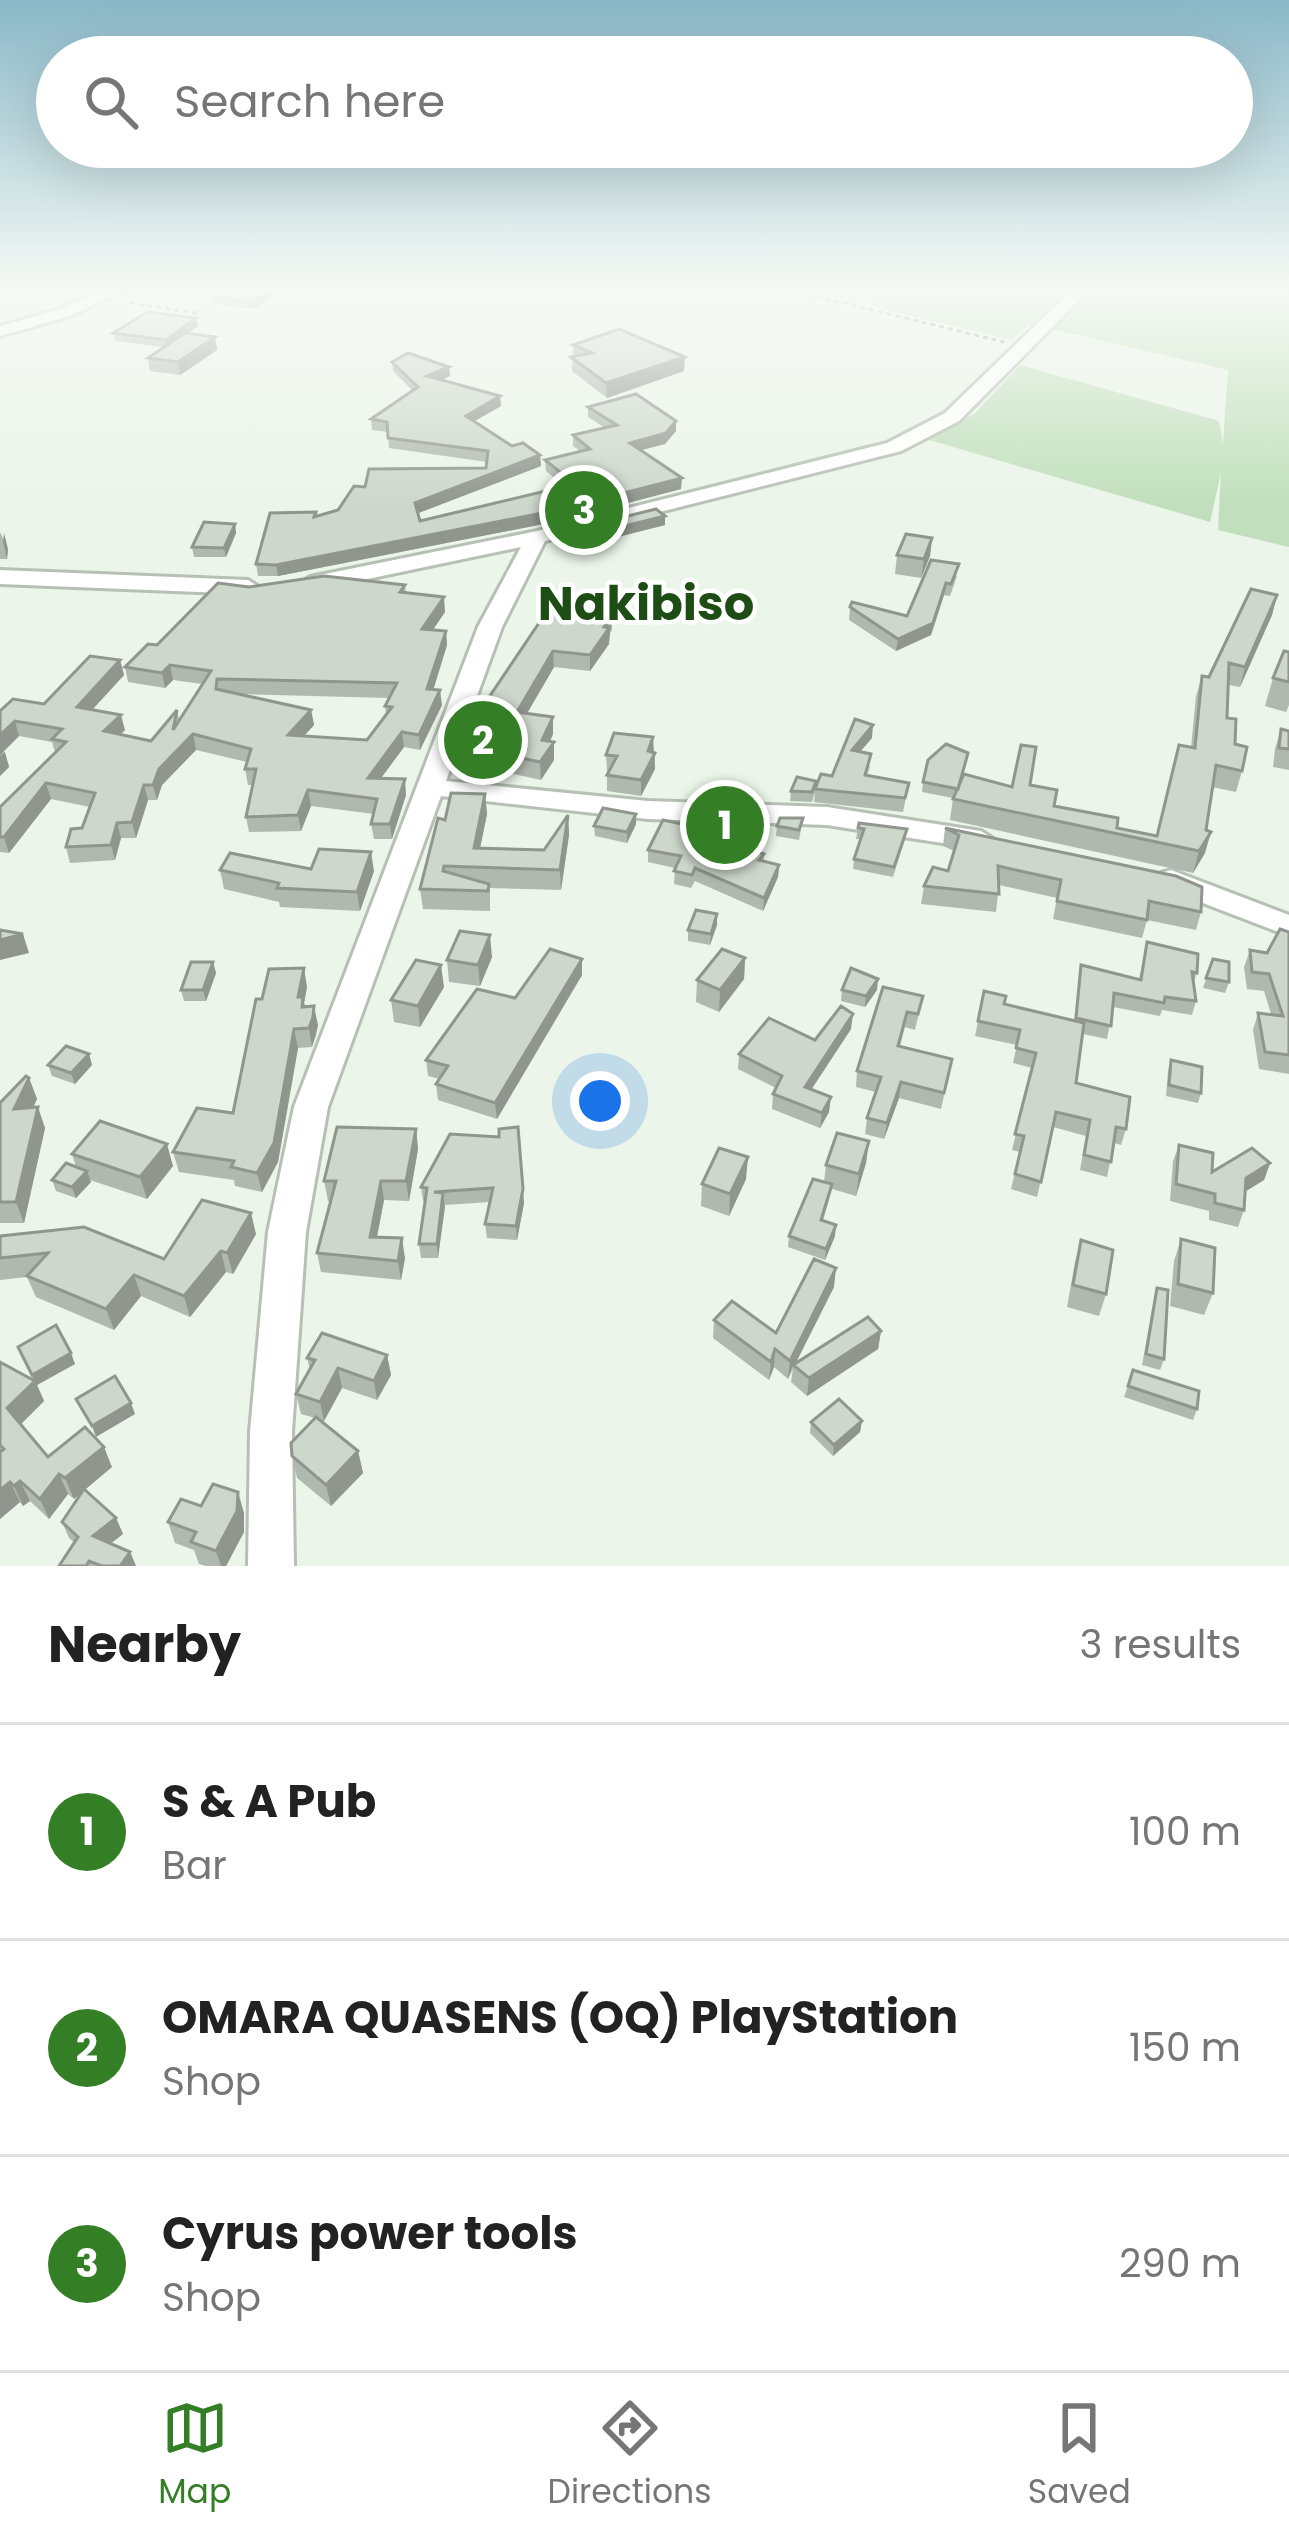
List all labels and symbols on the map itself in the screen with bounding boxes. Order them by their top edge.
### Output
pin: 3 [545,465,623,555]
district label: Nakibiso [538,570,754,637]
pin: 2 [444,695,522,785]
pin: 1 [686,780,764,870]
your location [570,1071,630,1131]

